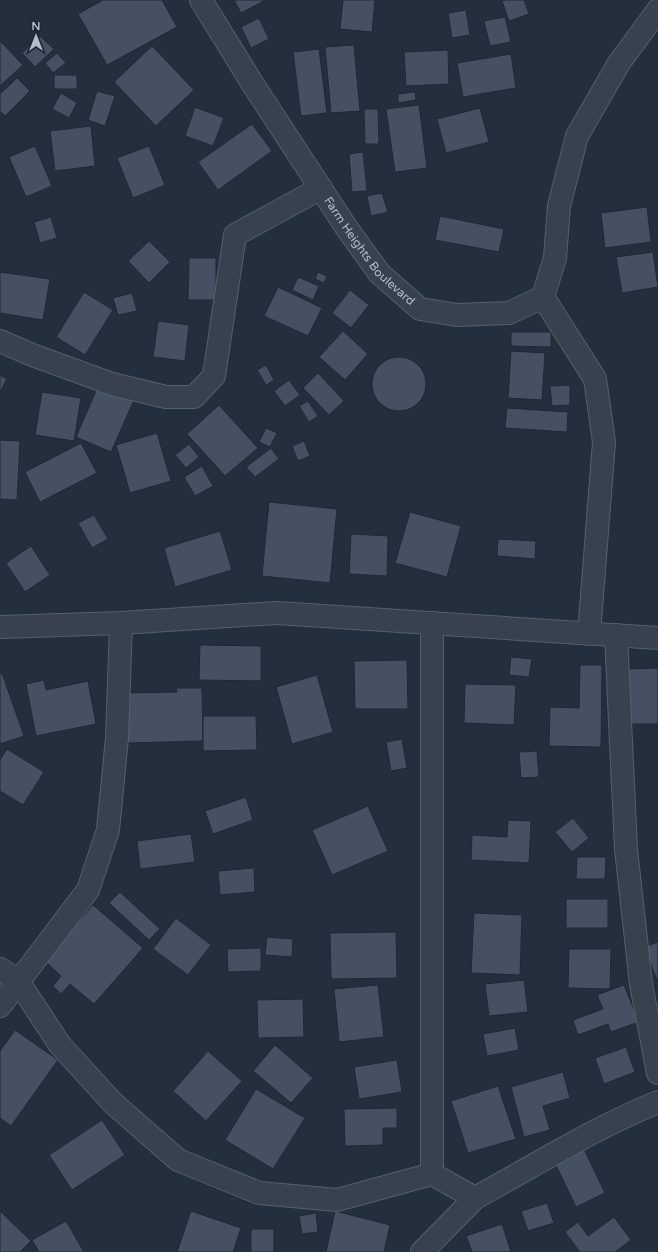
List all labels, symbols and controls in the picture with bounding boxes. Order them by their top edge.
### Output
north arrow [16,16,56,56]
text: N [32,20,40,33]
street label: Farm Heights Boulevard [321,194,418,308]

